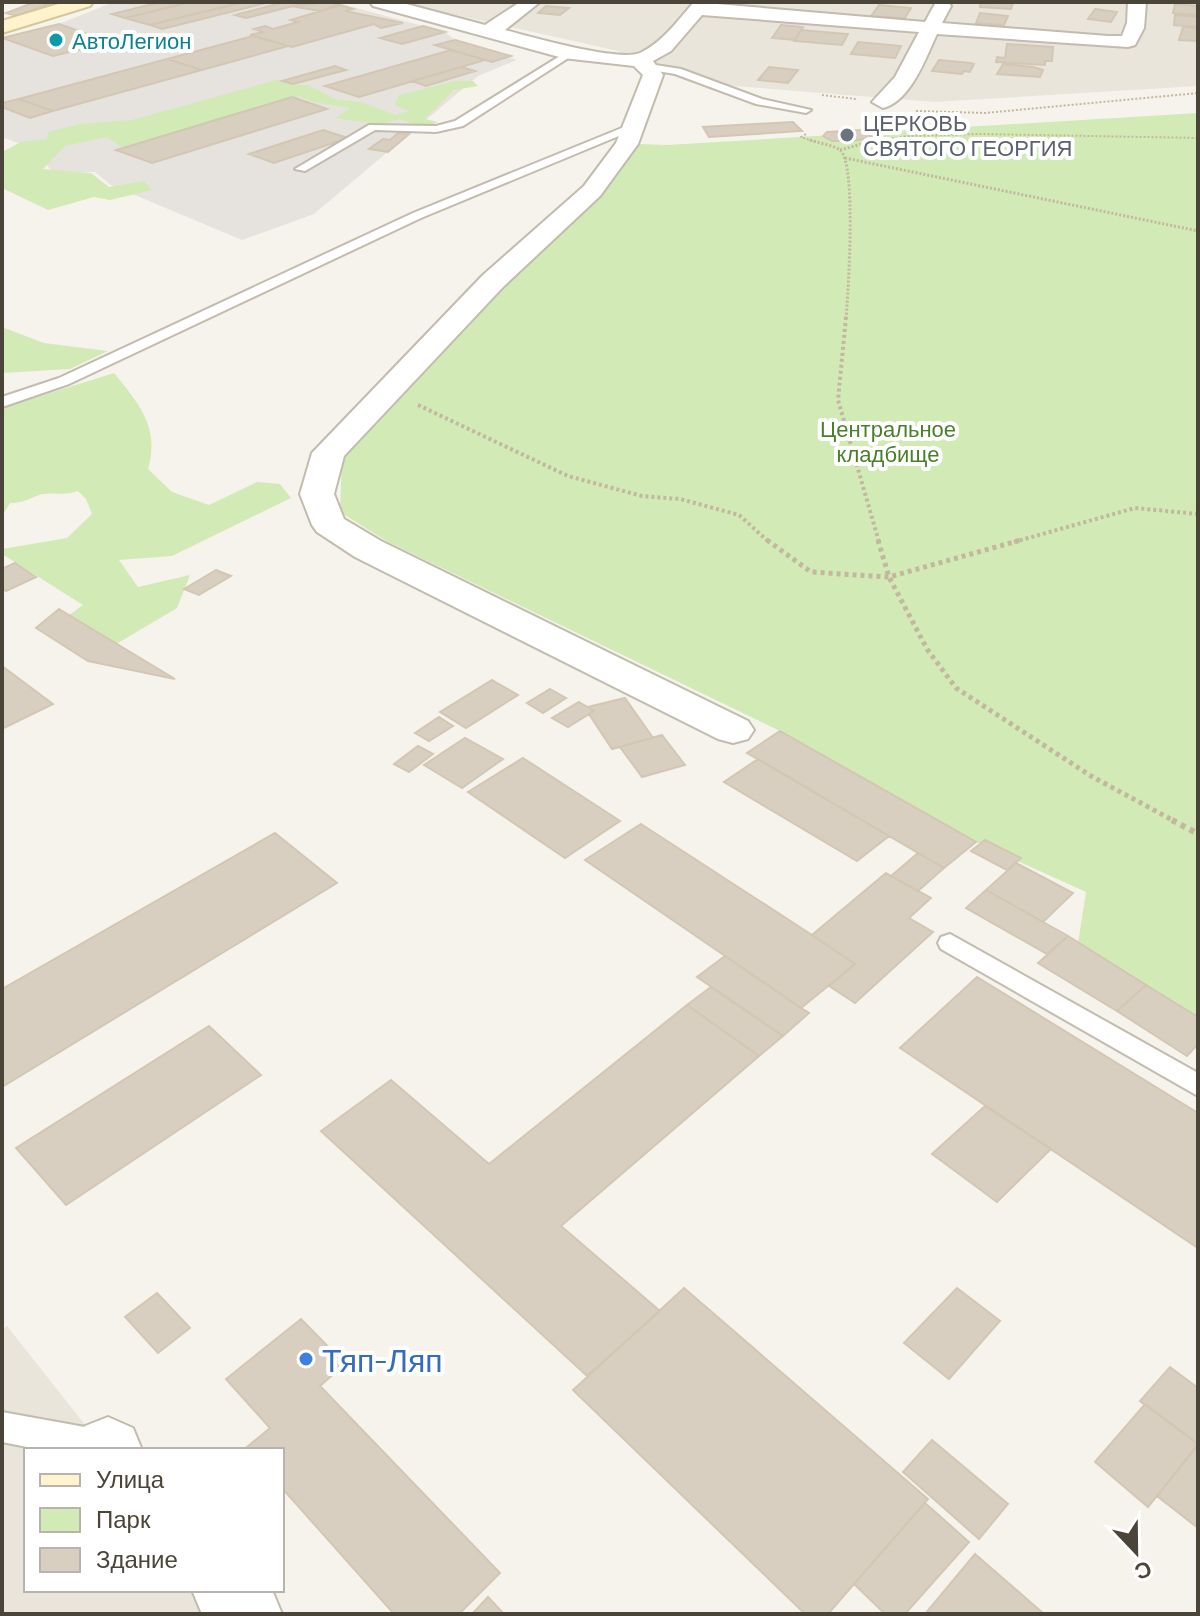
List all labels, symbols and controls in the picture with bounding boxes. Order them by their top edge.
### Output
place label: АвтоЛегион [72,27,191,53]
marker: АвтоЛегион [47,31,65,49]
place label: ЦЕРКОВЬ СВЯТОГО ГЕОРГИЯ [863,109,1072,160]
marker: ЦЕРКОВЬ СВЯТОГО ГЕОРГИЯ [838,126,856,144]
park label: Центральное кладбище [820,415,956,467]
place label: Тяп-Ляп [322,1340,443,1378]
marker: Тяп-Ляп [297,1350,315,1368]
legend [24,1448,284,1592]
text: Улица [96,1464,165,1493]
text: Парк [96,1504,151,1533]
north arrow [1096,1512,1176,1592]
text: Здание [96,1544,178,1573]
text: С [1132,1556,1156,1587]

